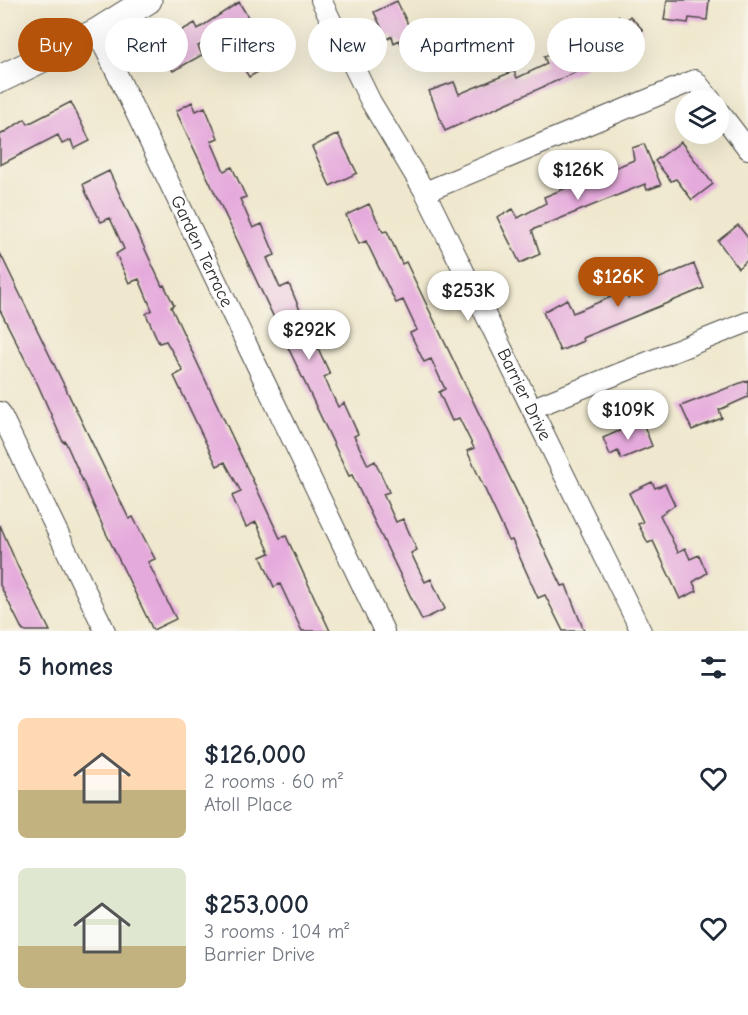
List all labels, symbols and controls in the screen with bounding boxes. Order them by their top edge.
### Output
chip: Buy [18,18,93,72]
chip: Rent [105,18,188,72]
chip: Filters [200,18,296,72]
chip: New [308,18,387,72]
chip: Apartment [399,18,535,72]
chip: House [547,18,645,72]
map controls [675,90,729,144]
button: layers [675,90,729,144]
pin: $126K [536,150,620,201]
text: $126K [552,158,604,181]
street label: Garden Terrace [166,192,238,310]
pin: $126K [576,257,660,308]
text: $126K [592,265,644,288]
pin: $253K [426,271,510,322]
text: $253K [441,279,495,302]
pin: $292K [267,310,351,361]
text: $292K [282,318,336,341]
street label: Barrier Drive [493,345,556,444]
pin: $109K [586,390,670,441]
text: $109K [601,398,655,421]
icon: filters [697,651,730,684]
text: 5 homes [18,652,113,682]
text: $126,000 [204,740,306,770]
icon: home [66,742,138,814]
icon: heart [697,762,730,795]
text: 2 rooms · 60 m² [204,770,343,793]
text: Atoll Place [204,793,292,816]
text: $253,000 [204,890,309,920]
icon: home [66,892,138,964]
icon: heart [697,912,730,945]
text: 3 rooms · 104 m² [204,920,349,943]
text: Barrier Drive [204,943,315,966]

